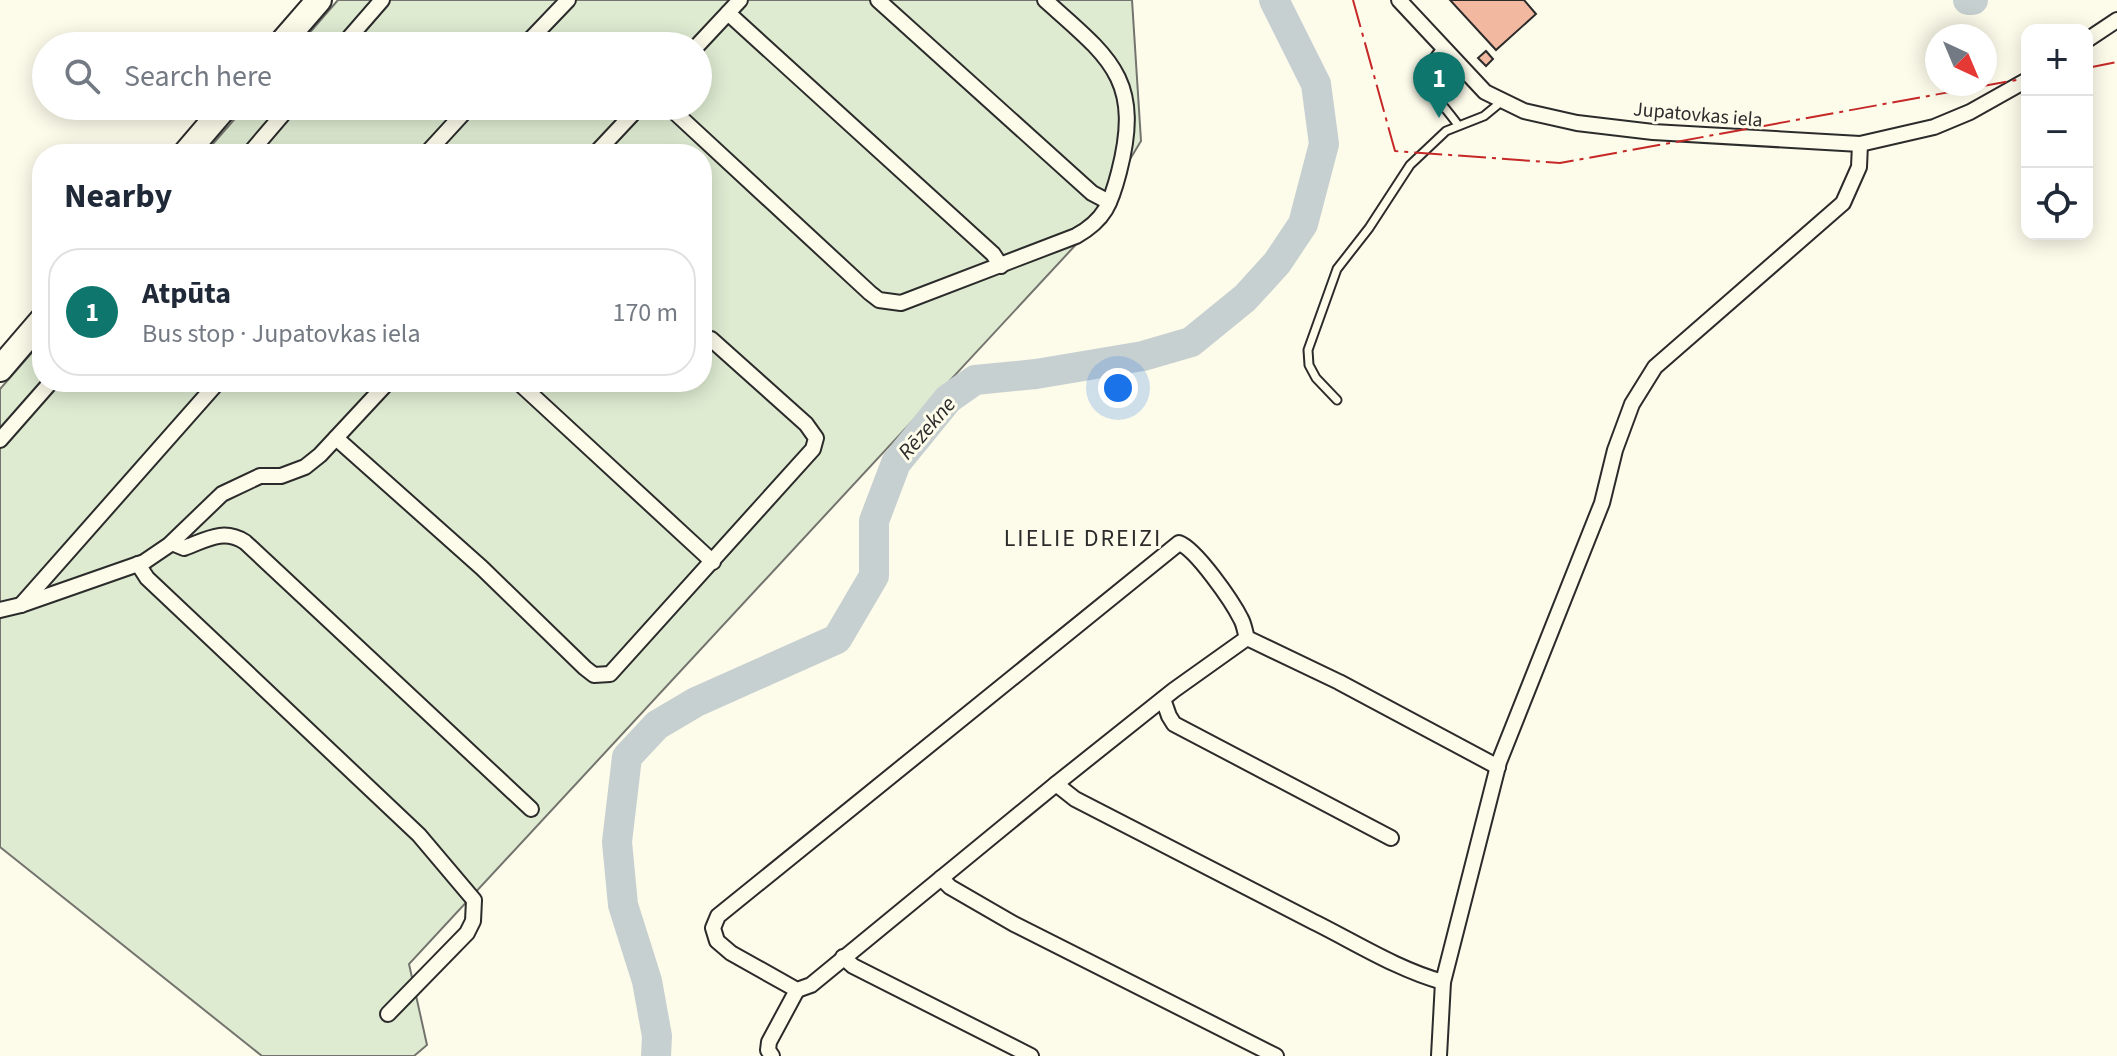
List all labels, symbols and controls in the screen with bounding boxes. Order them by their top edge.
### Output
north arrow [1925,24,1997,96]
map controls [2021,24,2093,240]
button: + [2021,24,2093,96]
search box [32,32,712,120]
pin: 1 [1413,52,1465,118]
icon: search [60,54,104,98]
text: Search here [124,55,272,98]
street label: Jupatovkas iela [1632,95,1764,135]
button: − [2021,96,2093,168]
button: locate [2021,168,2093,240]
text: Nearby [64,172,172,221]
text: Atpūta [142,272,231,315]
text: 1 [85,294,99,331]
text: 170 m [612,294,678,331]
text: Bus stop · Jupatovkas iela [142,315,421,352]
your location [1098,368,1138,408]
water label: Rēzekne [890,389,964,467]
district label: LIELIE DREIZI [1004,521,1162,556]

